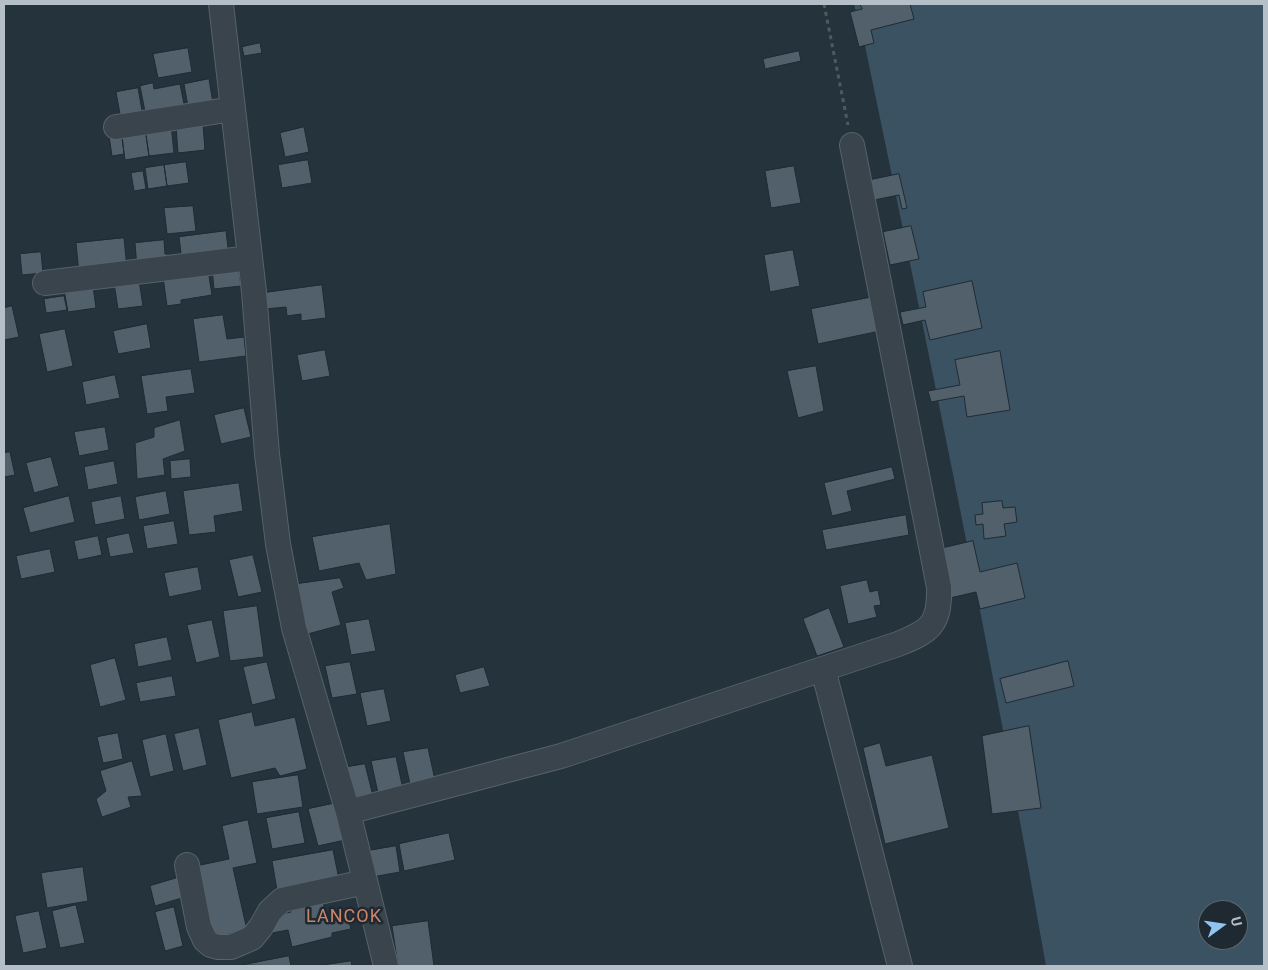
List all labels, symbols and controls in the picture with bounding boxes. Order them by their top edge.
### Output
north arrow [1198,900,1248,950]
district label: LANCOK [305,906,383,928]
text: U [1228,915,1245,928]

